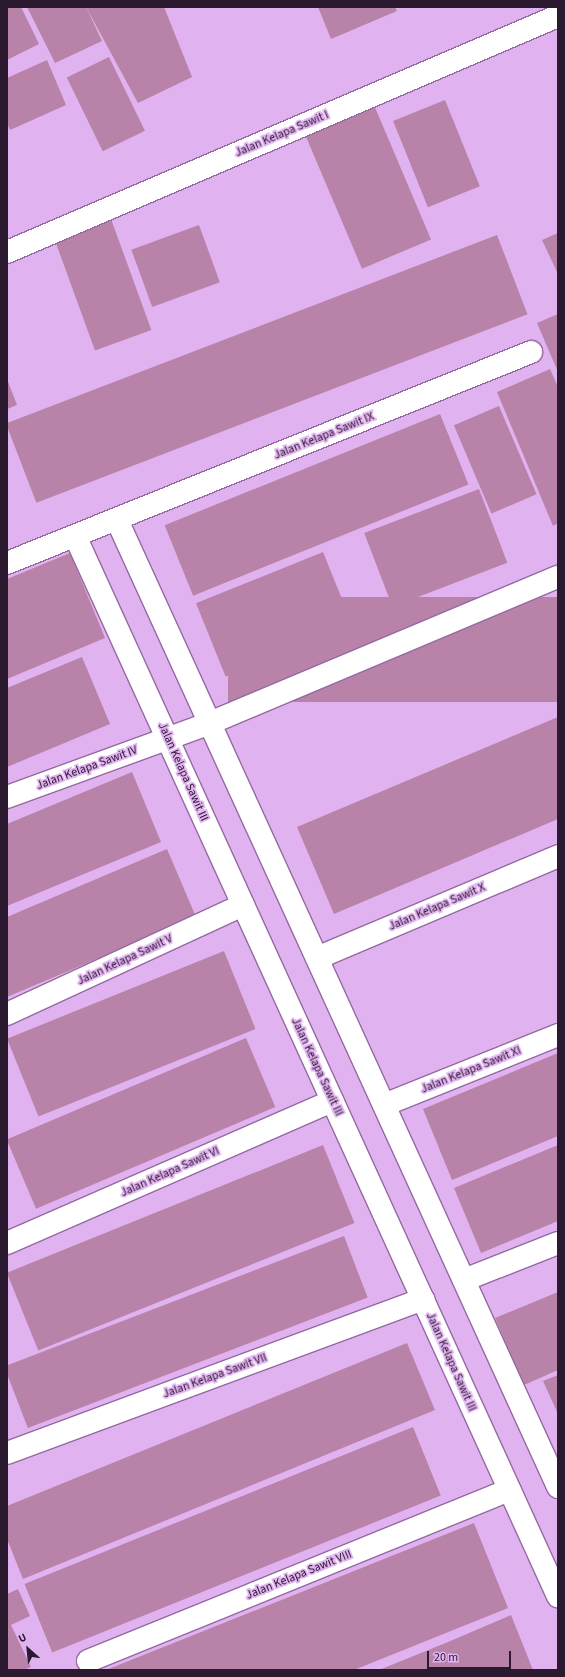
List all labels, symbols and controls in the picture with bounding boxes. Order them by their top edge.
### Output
street label: Jalan Kelapa Sawit I [233,108,331,160]
street label: Jalan Kelapa Sawit IX [272,409,376,463]
street label: Jalan Kelapa Sawit III [155,720,211,824]
street label: Jalan Kelapa Sawit IV [34,743,140,793]
street label: Jalan Kelapa Sawit X [387,880,487,934]
street label: Jalan Kelapa Sawit V [75,932,175,988]
street label: Jalan Kelapa Sawit III [288,1016,346,1118]
street label: Jalan Kelapa Sawit XI [419,1043,523,1097]
street label: Jalan Kelapa Sawit VI [118,1144,222,1200]
street label: Jalan Kelapa Sawit III [423,1310,479,1414]
street label: Jalan Kelapa Sawit VII [161,1350,269,1402]
street label: Jalan Kelapa Sawit VIII [244,1547,354,1603]
north arrow [8,1629,48,1669]
text: U [16,1630,29,1646]
scale bar [429,1643,513,1669]
text: 20 m [434,1649,458,1666]

